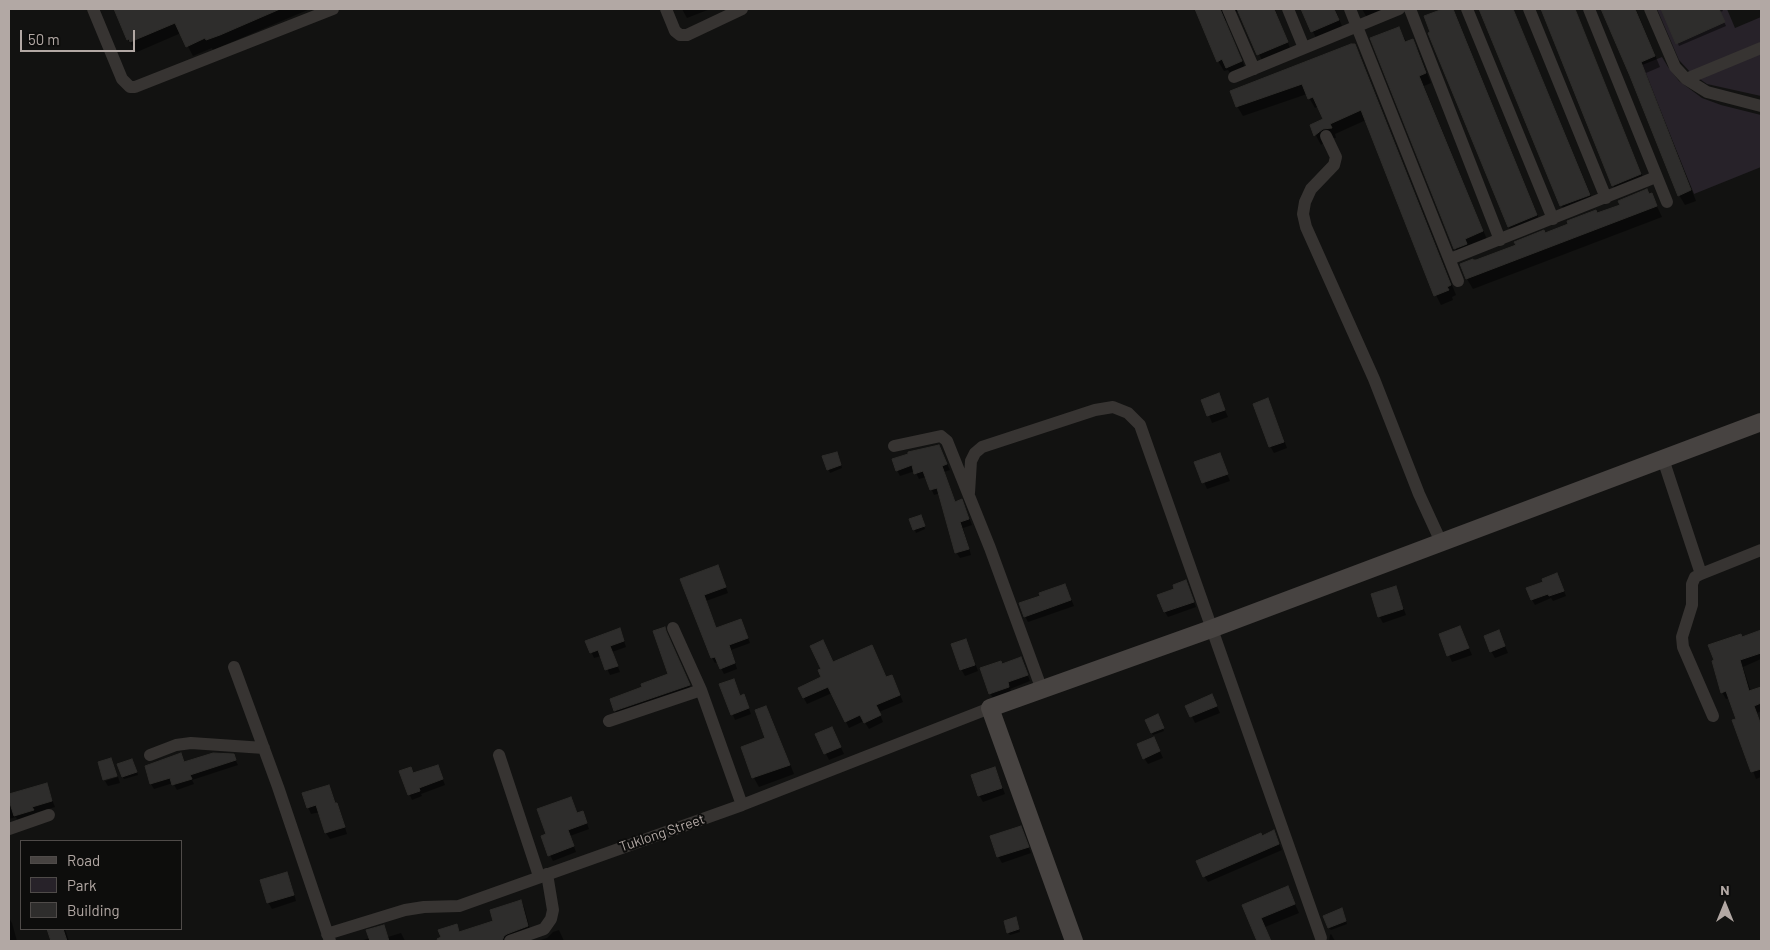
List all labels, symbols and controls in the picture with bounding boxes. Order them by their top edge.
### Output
scale bar [22,20,138,52]
text: 50 m [28,30,60,48]
street label: Tuklong Street [617,811,707,855]
legend [20,840,182,930]
text: Road [67,851,100,869]
text: Park [67,876,96,894]
north arrow [1700,880,1750,930]
text: N [1720,881,1730,898]
text: Building [67,901,120,919]

